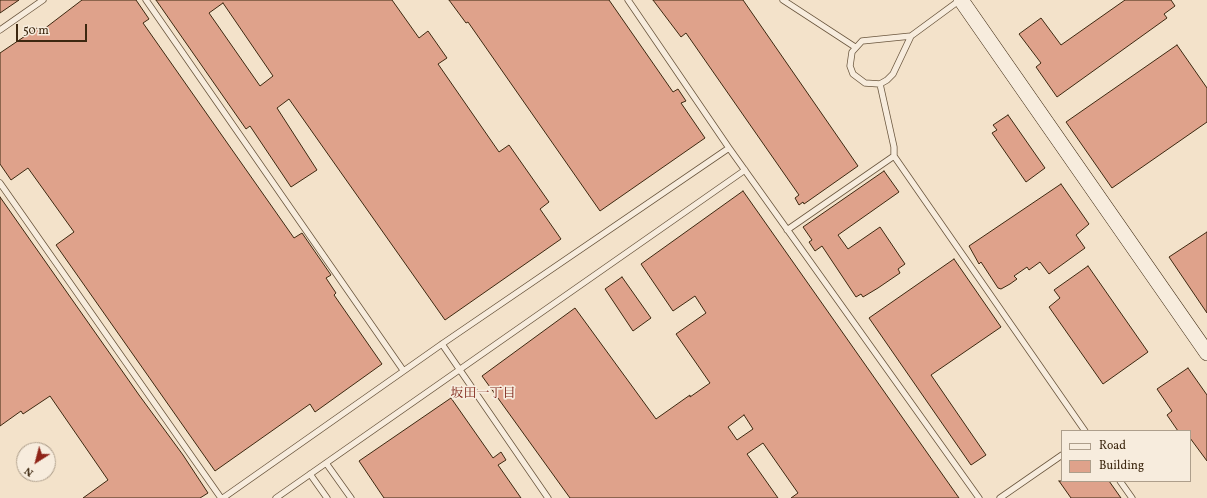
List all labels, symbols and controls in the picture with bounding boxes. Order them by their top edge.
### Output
scale bar [18,16,89,42]
text: 50 m [23,23,49,39]
district label: 坂田一丁目 [451,387,515,403]
legend [1061,430,1191,482]
text: Road [1099,438,1126,454]
north arrow [16,442,56,482]
text: Building [1099,458,1144,474]
text: N [22,463,37,480]

